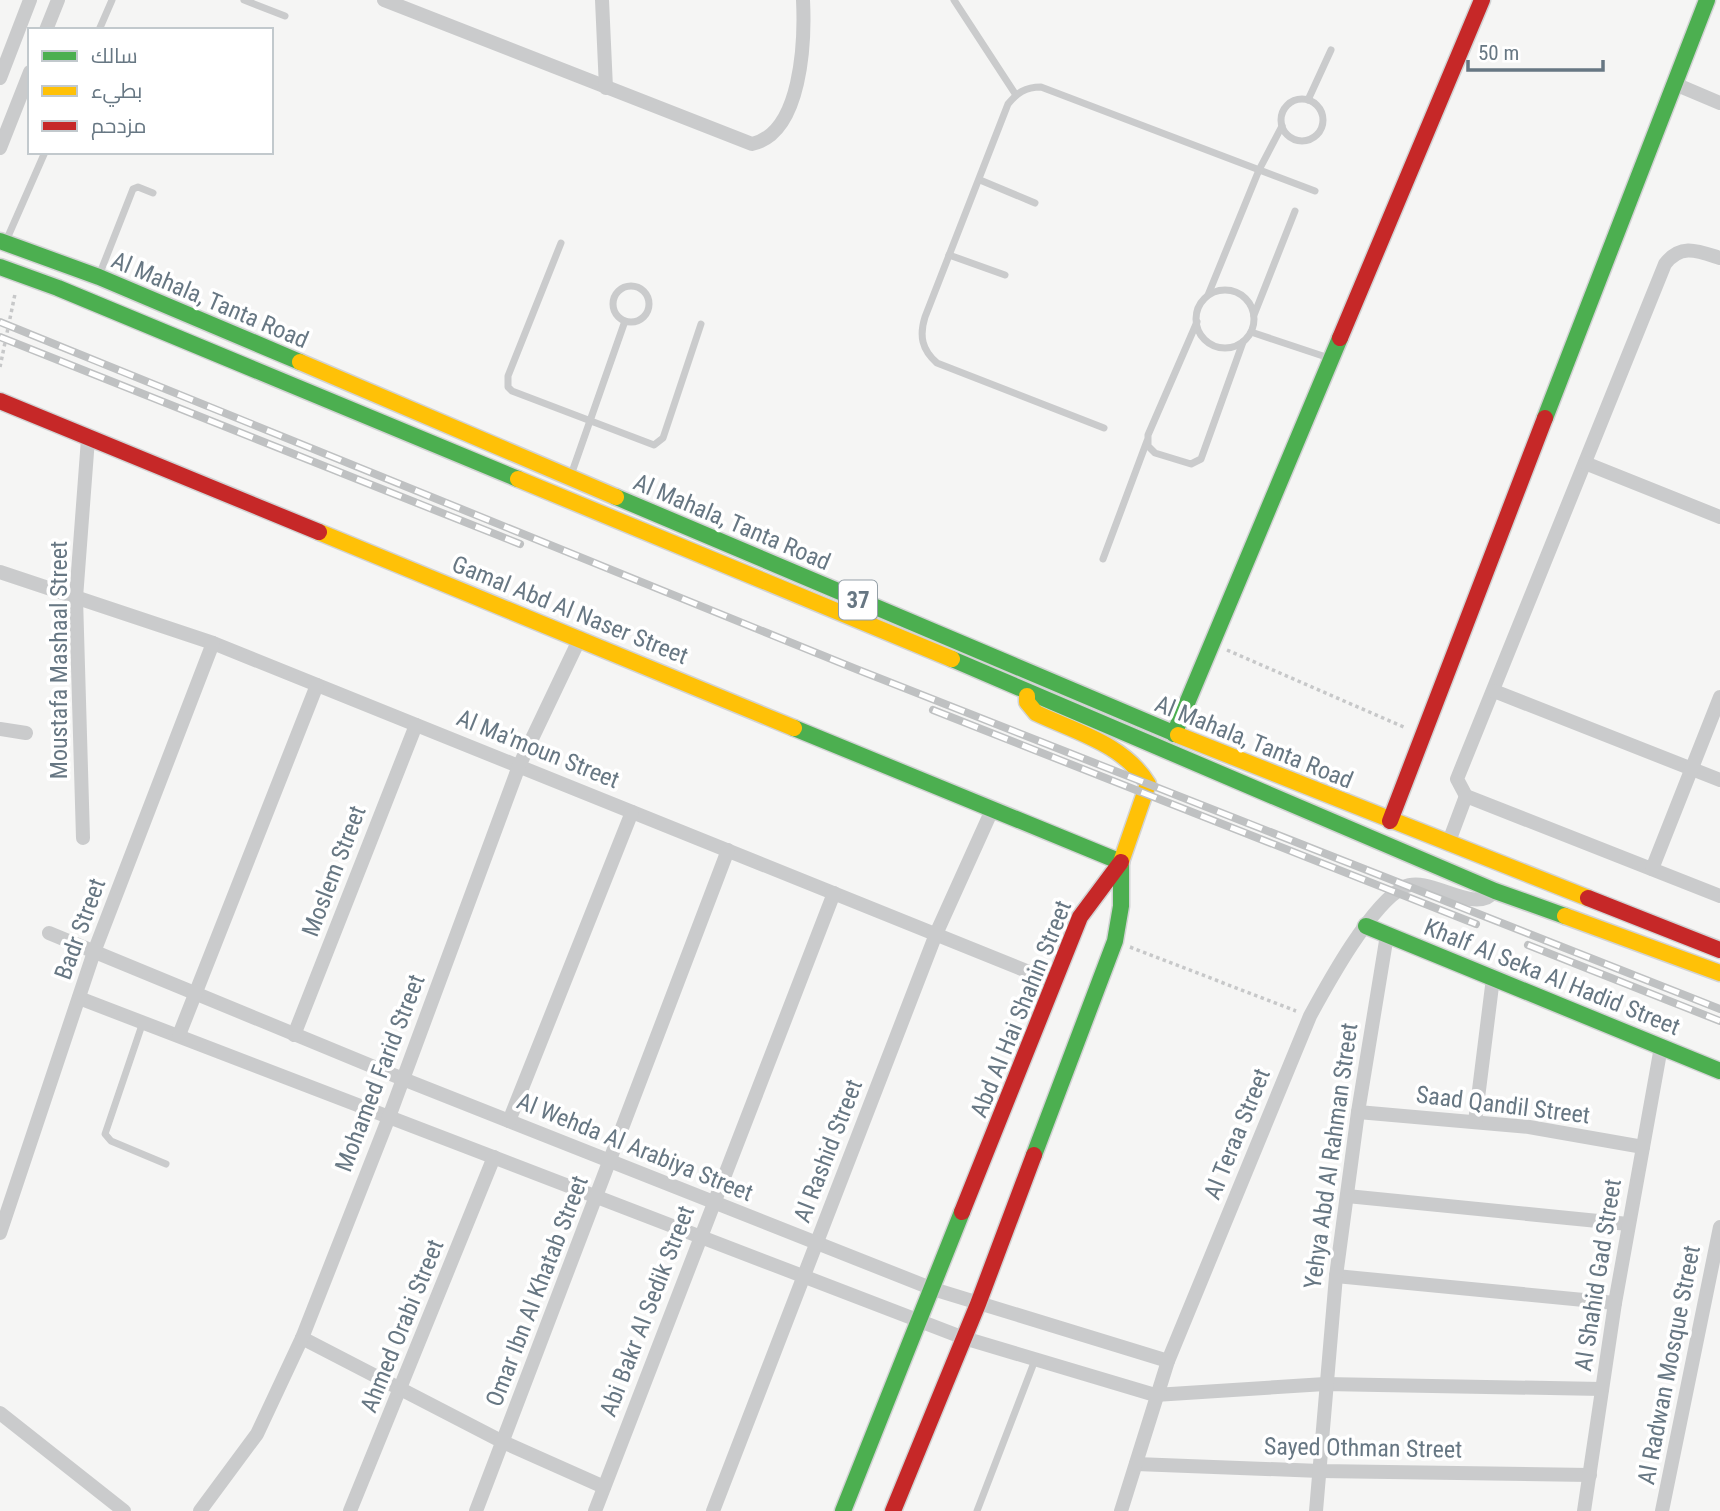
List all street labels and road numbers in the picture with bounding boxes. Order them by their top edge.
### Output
street label: Al Mahala, Tanta Road [107,246,313,354]
street label: Al Mahala, Tanta Road [629,468,835,576]
street label: Moustafa Mashaal Street [45,541,73,779]
street label: Gamal Abd Al Naser Street [448,550,692,670]
road number: 37 [839,580,877,620]
street label: Al Mahala, Tanta Road [1151,690,1357,794]
street label: Al Ma'moun Street [453,704,623,794]
street label: Moslem Street [296,802,372,940]
street label: Badr Street [49,875,111,983]
street label: Abd Al Hai Shahin Street [965,897,1077,1121]
street label: Khalf Al Seka Al Hadid Street [1420,913,1684,1041]
street label: Mohamed Farid Street [329,970,431,1176]
street label: Yehya Abd Al Rahman Street [1298,1021,1364,1291]
street label: Al Teraa Street [1198,1065,1276,1203]
street label: Al Rashid Street [788,1076,868,1226]
street label: Saad Qandil Street [1414,1080,1592,1130]
street label: Al Wehda Al Arabiya Street [513,1087,757,1207]
street label: Omar Ibn Al Khatab Street [480,1172,594,1410]
street label: Al Shahid Gad Street [1569,1177,1627,1373]
street label: Abi Bakr Al Sedik Street [594,1202,700,1420]
street label: Ahmed Orabi Street [355,1235,449,1417]
street label: Al Radwan Mosque Street [1632,1243,1706,1487]
street label: Sayed Othman Street [1264,1432,1462,1464]

